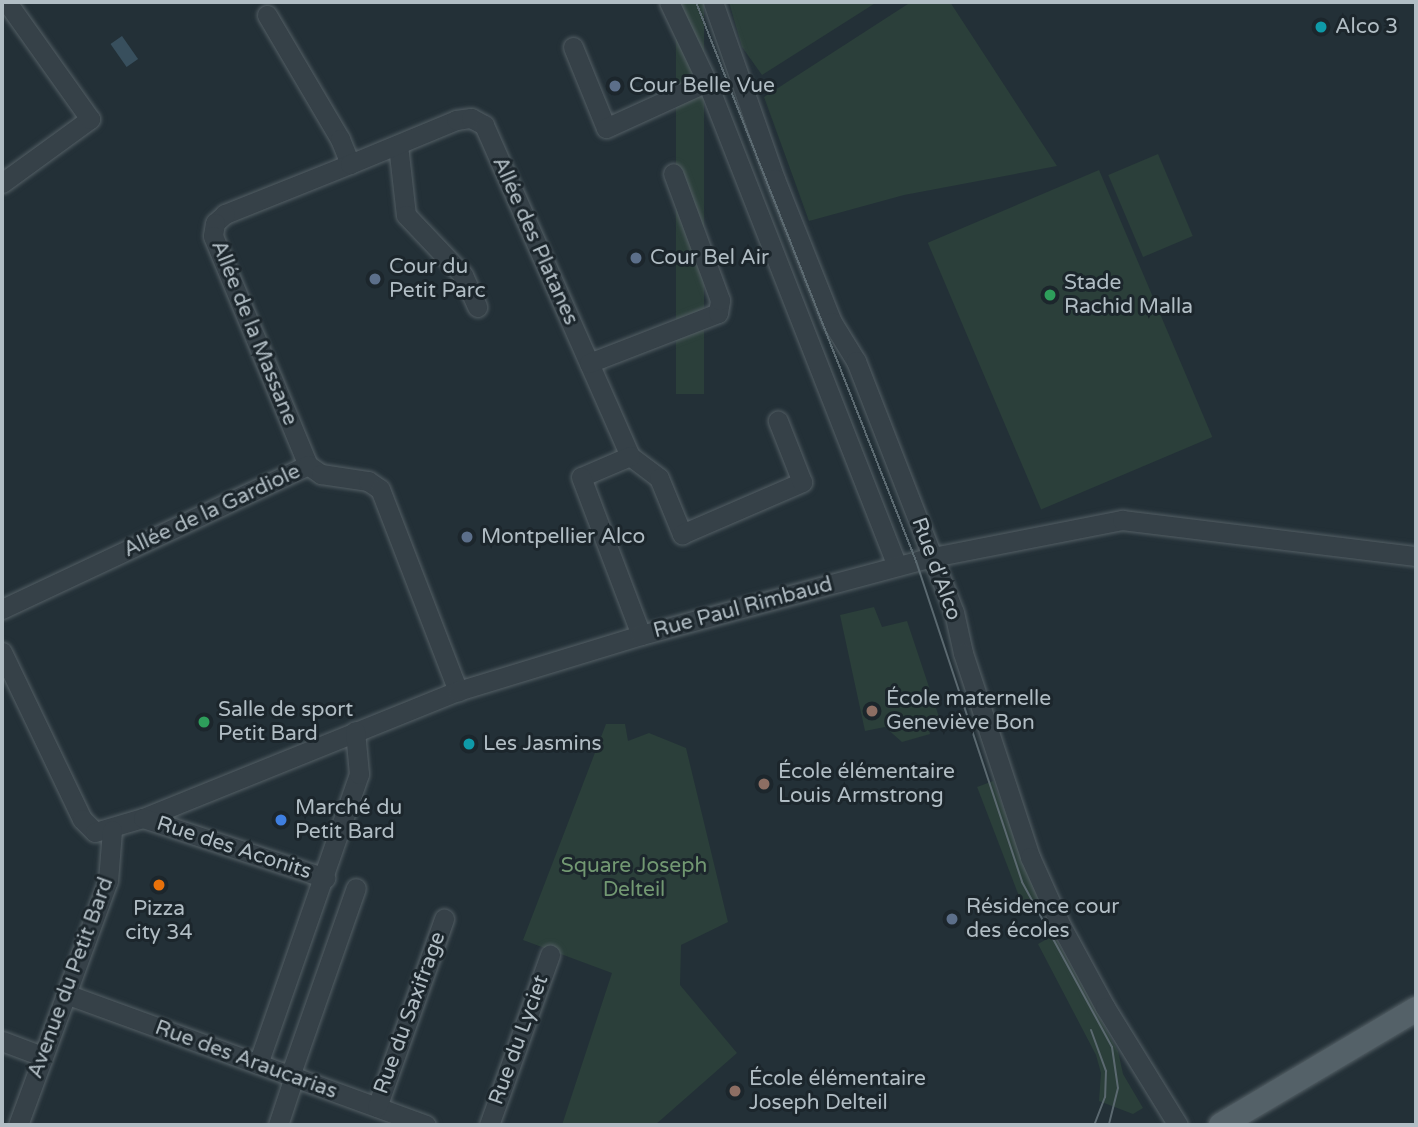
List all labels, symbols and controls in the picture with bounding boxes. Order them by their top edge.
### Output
place label: Alco 3 [1335,14,1398,40]
marker: Alco 3 [1313,19,1329,35]
place label: Cour Belle Vue [629,73,775,99]
marker: Cour Belle Vue [607,78,623,94]
street label: Allée des Platanes [487,153,583,329]
street label: Allée de la Massane [205,237,303,429]
place label: Cour Bel Air [650,245,769,271]
marker: Cour Bel Air [628,250,644,266]
place label: Cour du Petit Parc [389,254,486,304]
place label: Stade Rachid Malla [1064,270,1193,320]
marker: Cour du Petit Parc [367,271,383,287]
marker: Stade Rachid Malla [1042,287,1058,303]
street label: Allée de la Gardiole [120,459,304,563]
street label: Rue d'Alco [906,514,966,624]
place label: Montpellier Alco [481,524,645,550]
marker: Montpellier Alco [459,529,475,545]
street label: Rue Paul Rimbaud [651,572,835,644]
place label: École maternelle Geneviève Bon [886,686,1051,736]
place label: Salle de sport Petit Bard [218,697,353,747]
marker: École maternelle Geneviève Bon [864,703,880,719]
marker: Salle de sport Petit Bard [196,714,212,730]
place label: Les Jasmins [483,731,602,757]
marker: Les Jasmins [461,736,477,752]
place label: École élémentaire Louis Armstrong [778,759,955,809]
marker: École élémentaire Louis Armstrong [756,776,772,792]
place label: Marché du Petit Bard [295,795,402,845]
street label: Rue des Aconits [153,811,315,885]
marker: Marché du Petit Bard [273,812,289,828]
park label: Square Joseph Delteil [561,853,707,903]
street label: Avenue du Petit Bard [23,874,119,1082]
marker: Pizza city 34 [151,877,167,893]
place label: Résidence cour des écoles [966,894,1119,944]
place label: Pizza city 34 [125,896,193,946]
marker: Résidence cour des écoles [944,911,960,927]
street label: Rue du Saxifrage [369,928,451,1098]
street label: Rue du Lyciet [484,972,554,1108]
street label: Rue des Araucarias [151,1015,341,1105]
place label: École élémentaire Joseph Delteil [749,1066,926,1116]
marker: École élémentaire Joseph Delteil [727,1083,743,1099]

